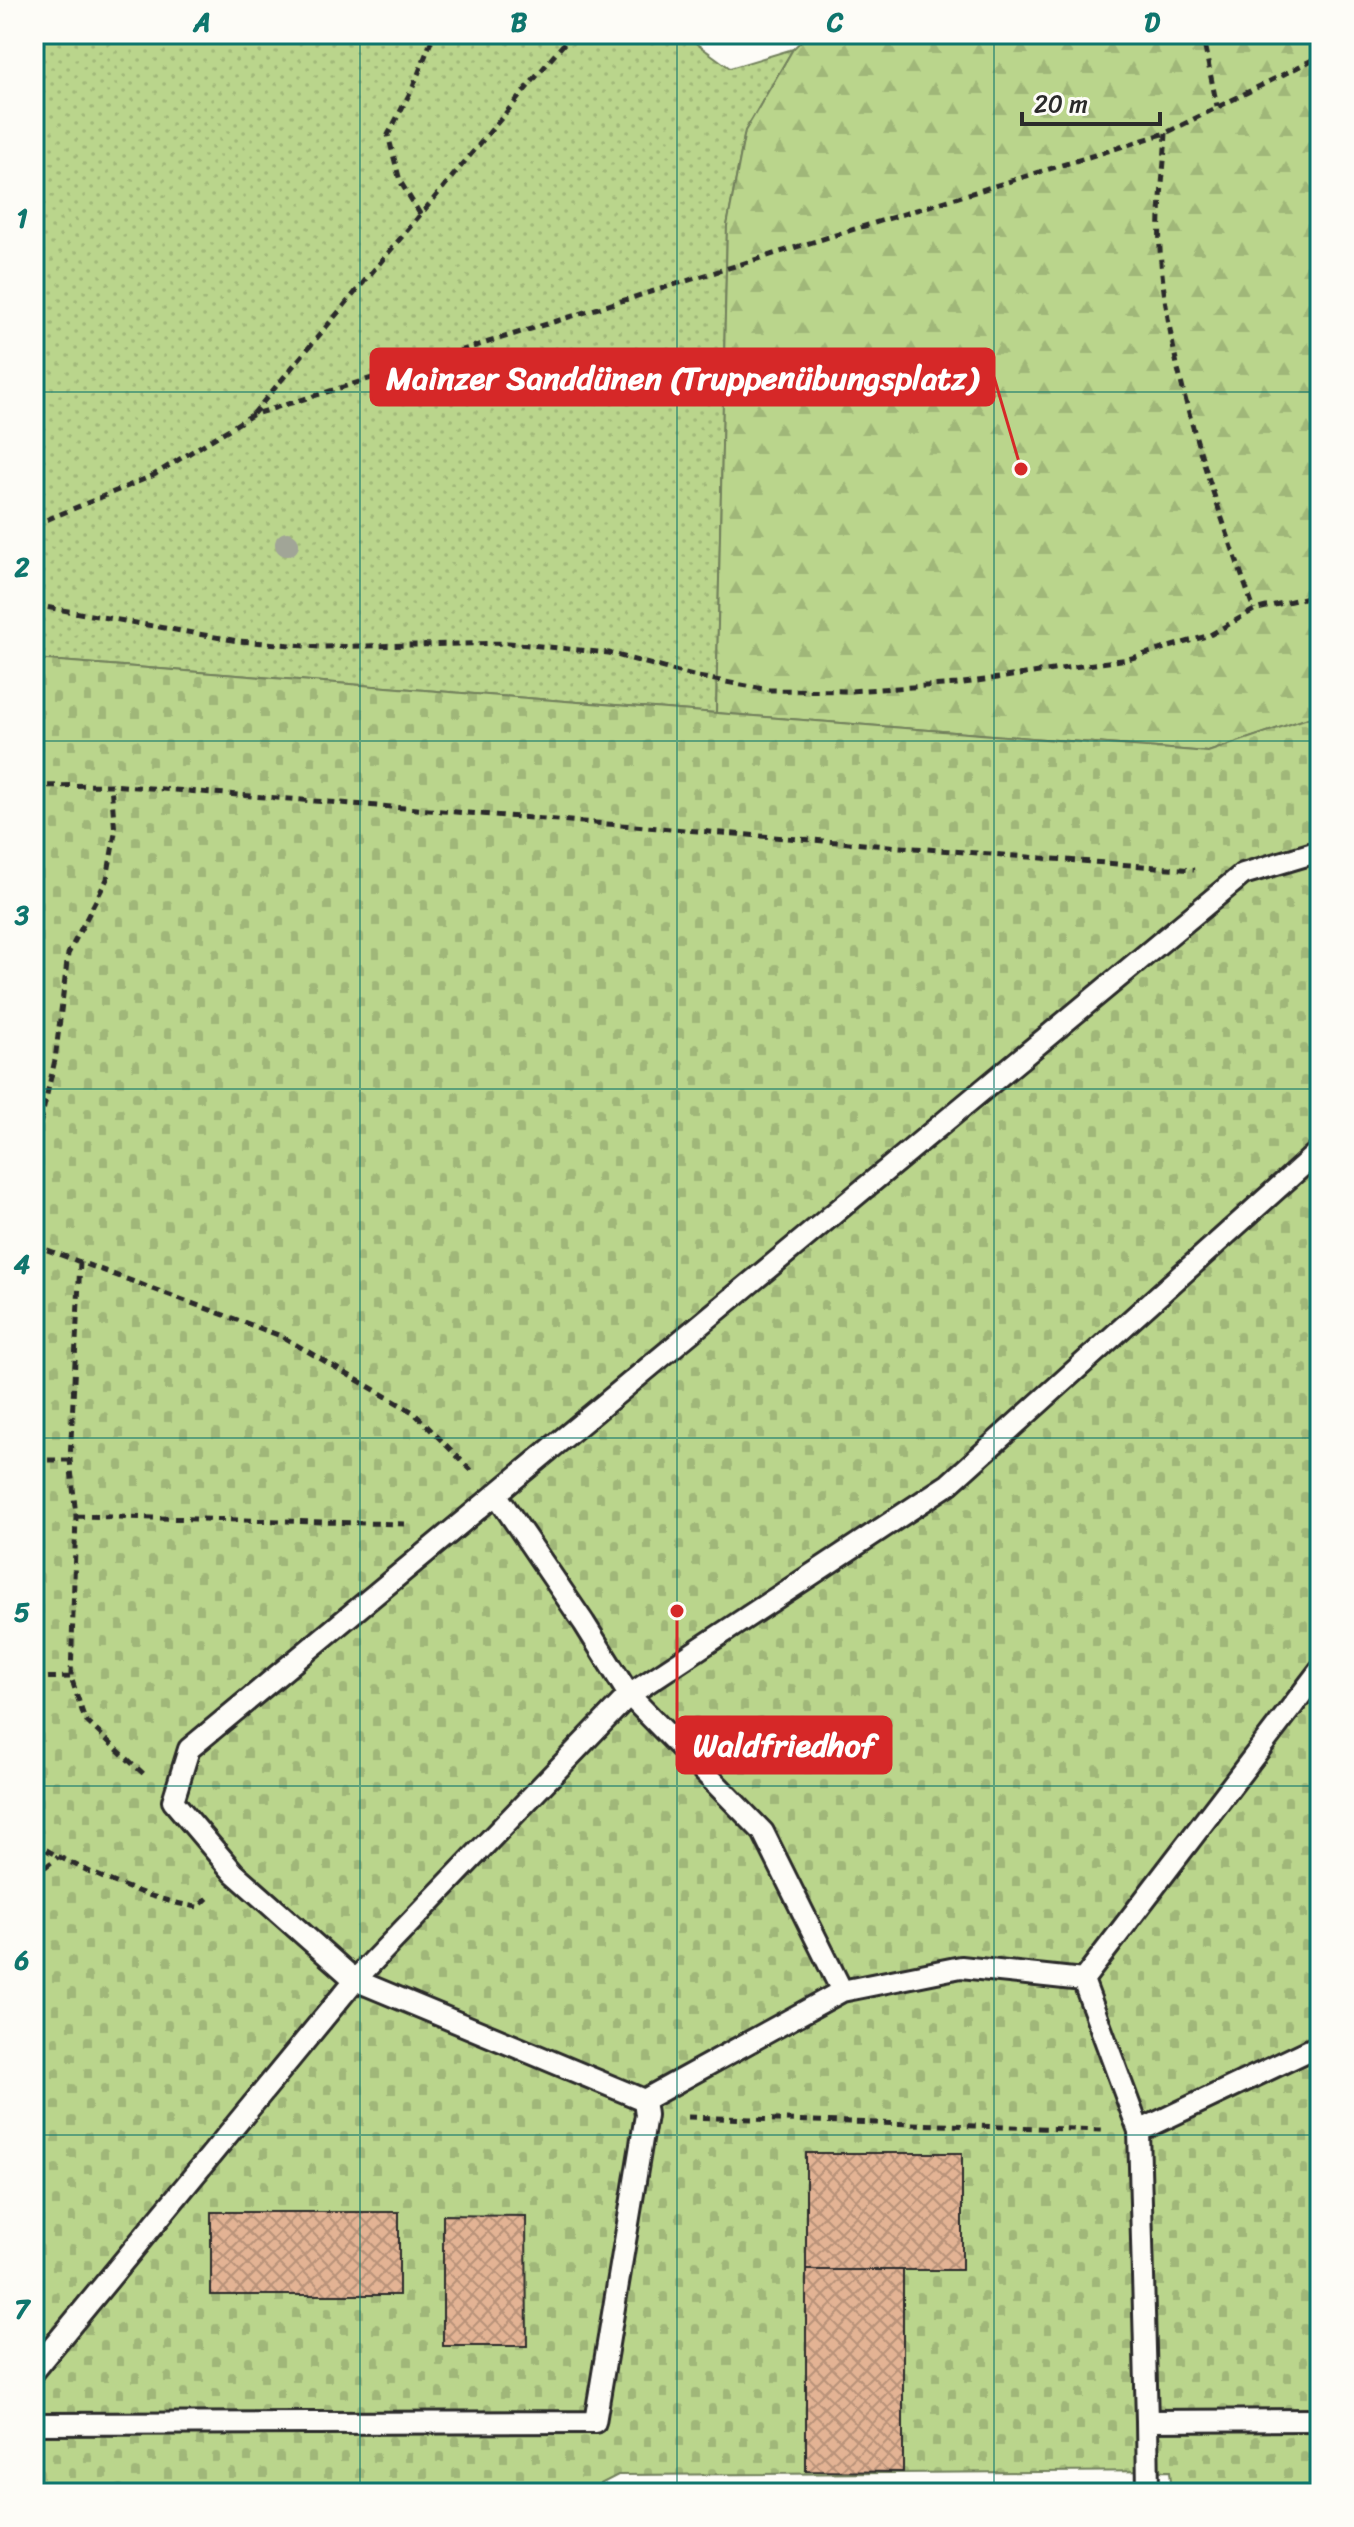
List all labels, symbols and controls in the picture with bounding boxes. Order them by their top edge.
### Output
text: A [192,0,211,45]
text: B [511,0,528,45]
text: C [826,0,844,45]
text: D [1144,0,1160,45]
scale bar [1022,76,1160,126]
text: 20 m [1034,83,1088,125]
text: 1 [16,195,28,241]
callout: Mainzer Sanddünen (Truppenübungsplatz) [371,349,994,405]
text: Mainzer Sanddünen (Truppenübungsplatz) [385,350,980,407]
text: 2 [13,544,30,590]
text: 3 [14,892,30,938]
text: 4 [14,1241,30,1287]
text: 5 [14,1589,30,1635]
callout: Waldfriedhof [677,1717,891,1773]
text: Waldfriedhof [693,1717,880,1774]
text: 6 [14,1937,30,1983]
text: 7 [15,2286,32,2332]

